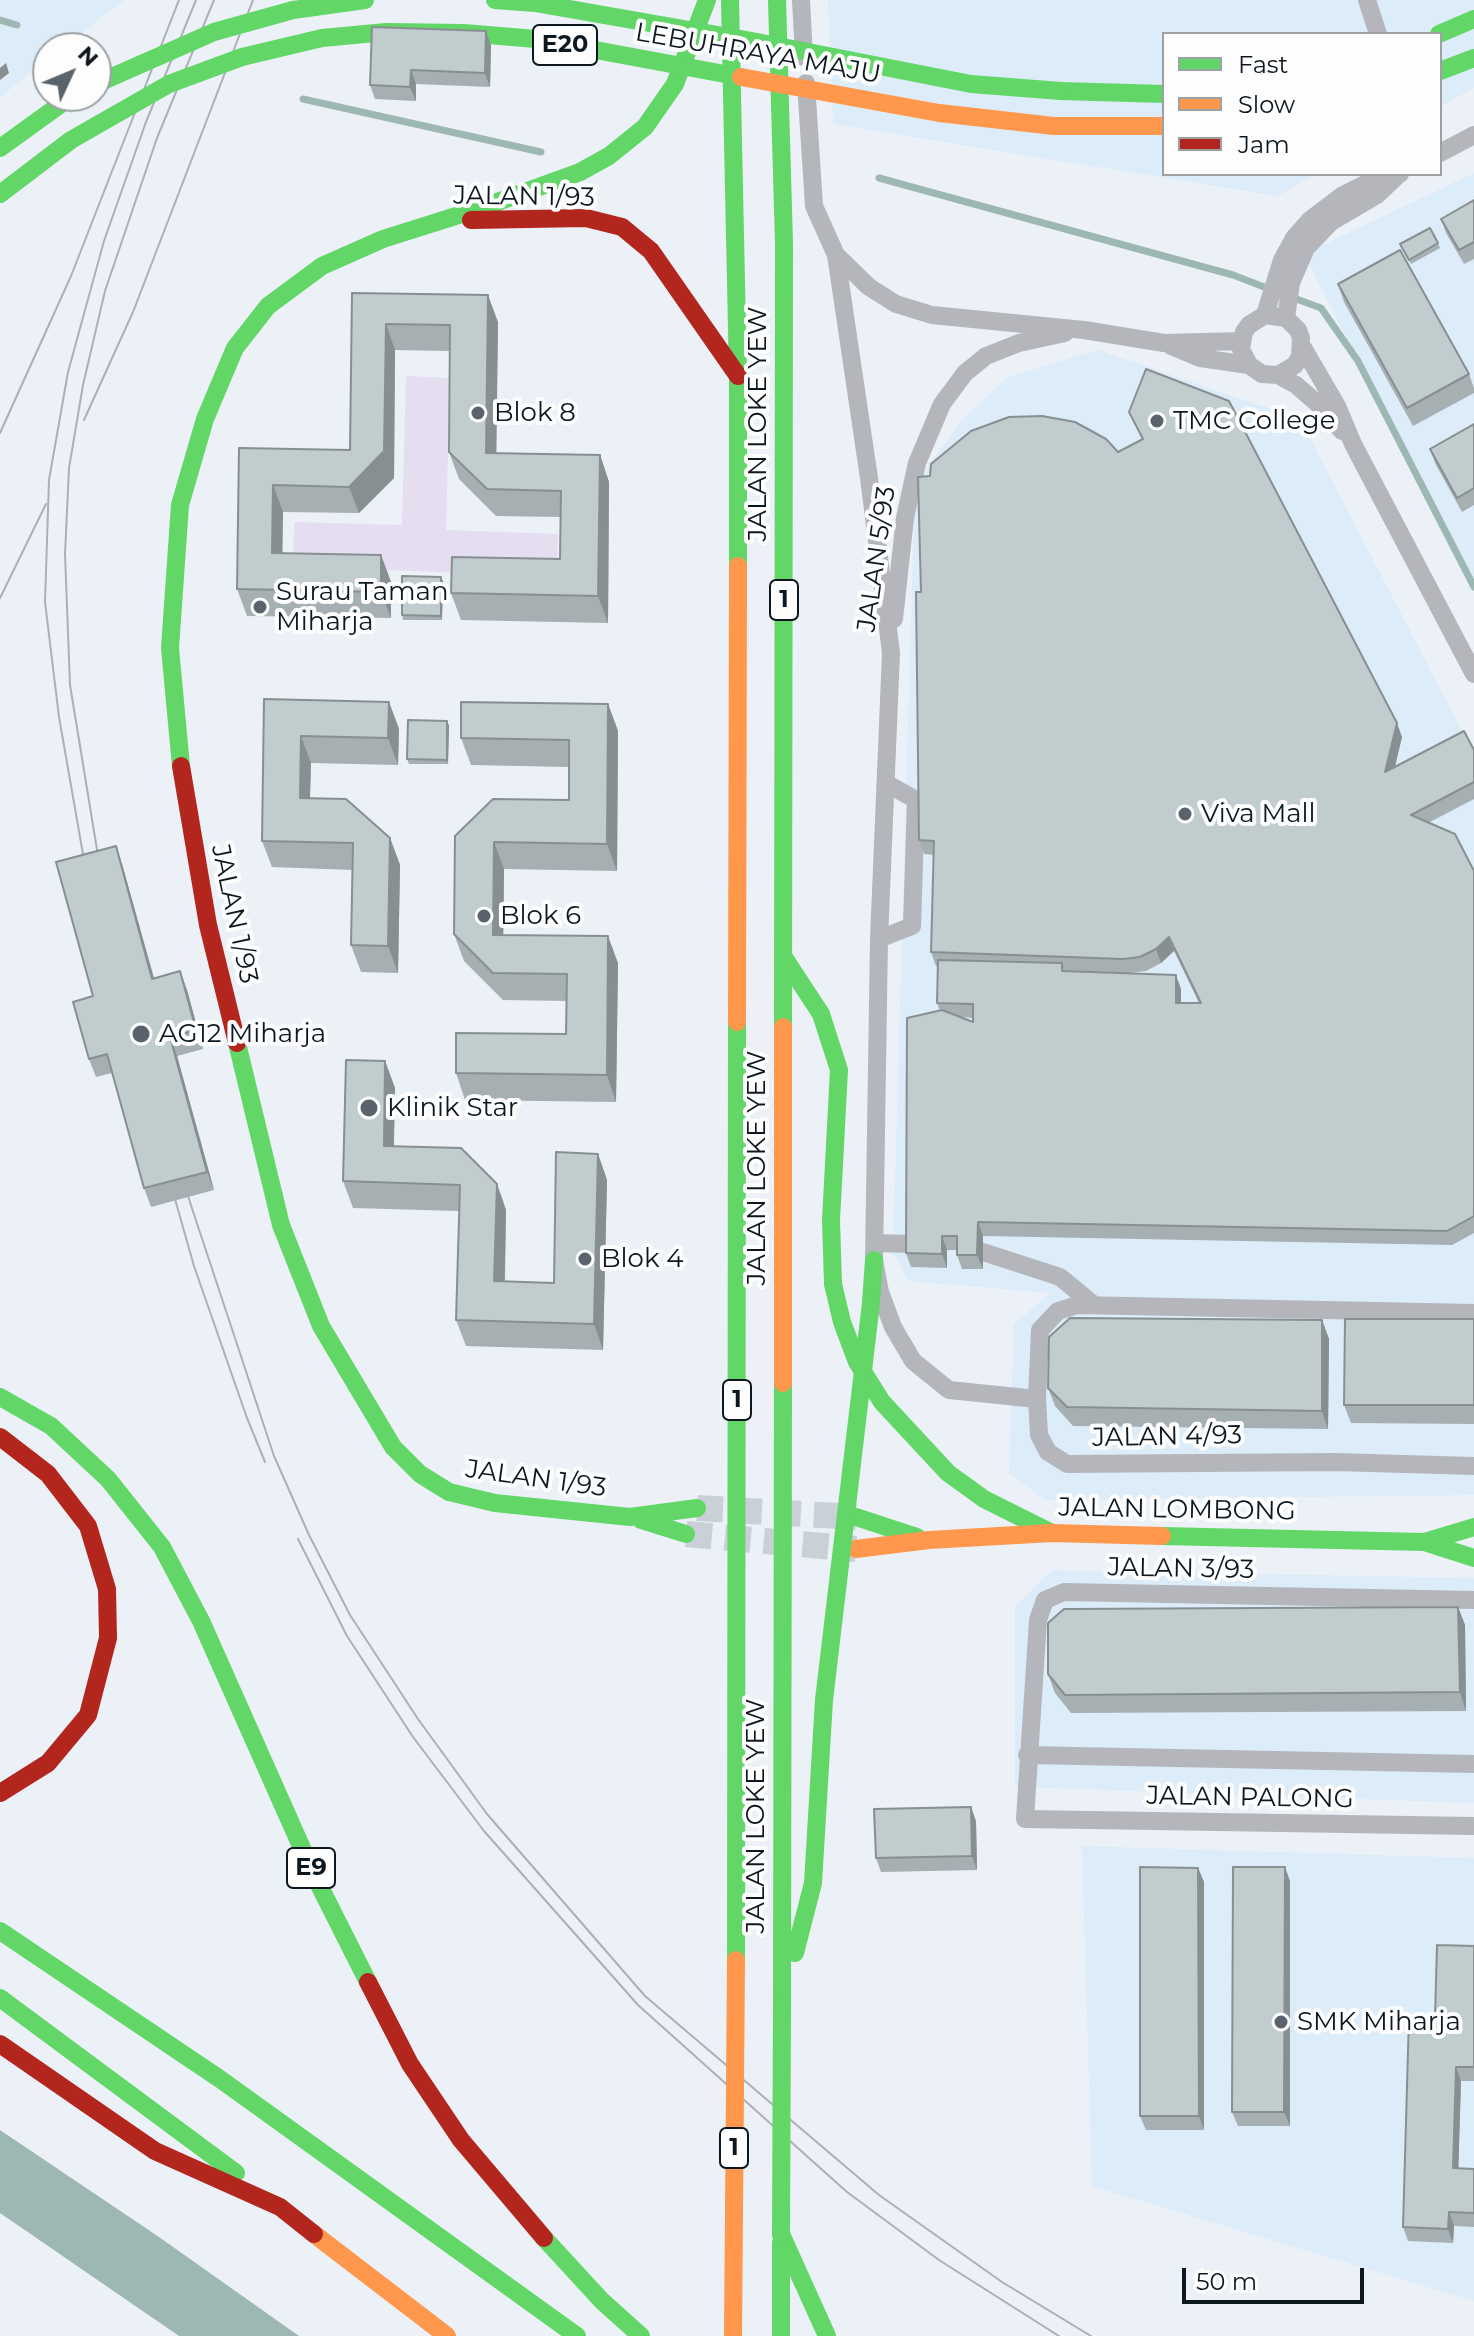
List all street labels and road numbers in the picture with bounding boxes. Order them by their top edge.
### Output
street label: LEBUHRAYA MAJU [633,17,883,91]
road number: E20 [533,25,597,65]
street label: JALAN 1/93 [453,180,595,214]
street label: JALAN LOKE YEW [742,307,774,541]
street label: JALAN 5/93 [851,484,903,634]
road number: 1 [770,580,798,620]
street label: JALAN 1/93 [204,842,264,986]
street label: JALAN LOKE YEW [741,1051,773,1285]
road number: 1 [723,1380,751,1420]
street label: JALAN 4/93 [1092,1420,1242,1454]
street label: JALAN 1/93 [464,1454,608,1504]
street label: JALAN LOMBONG [1058,1492,1296,1528]
street label: JALAN 3/93 [1107,1552,1255,1586]
street label: JALAN LOKE YEW [740,1699,772,1933]
street label: JALAN PALONG [1146,1781,1354,1815]
road number: E9 [287,1848,335,1888]
road number: 1 [720,2128,748,2168]

